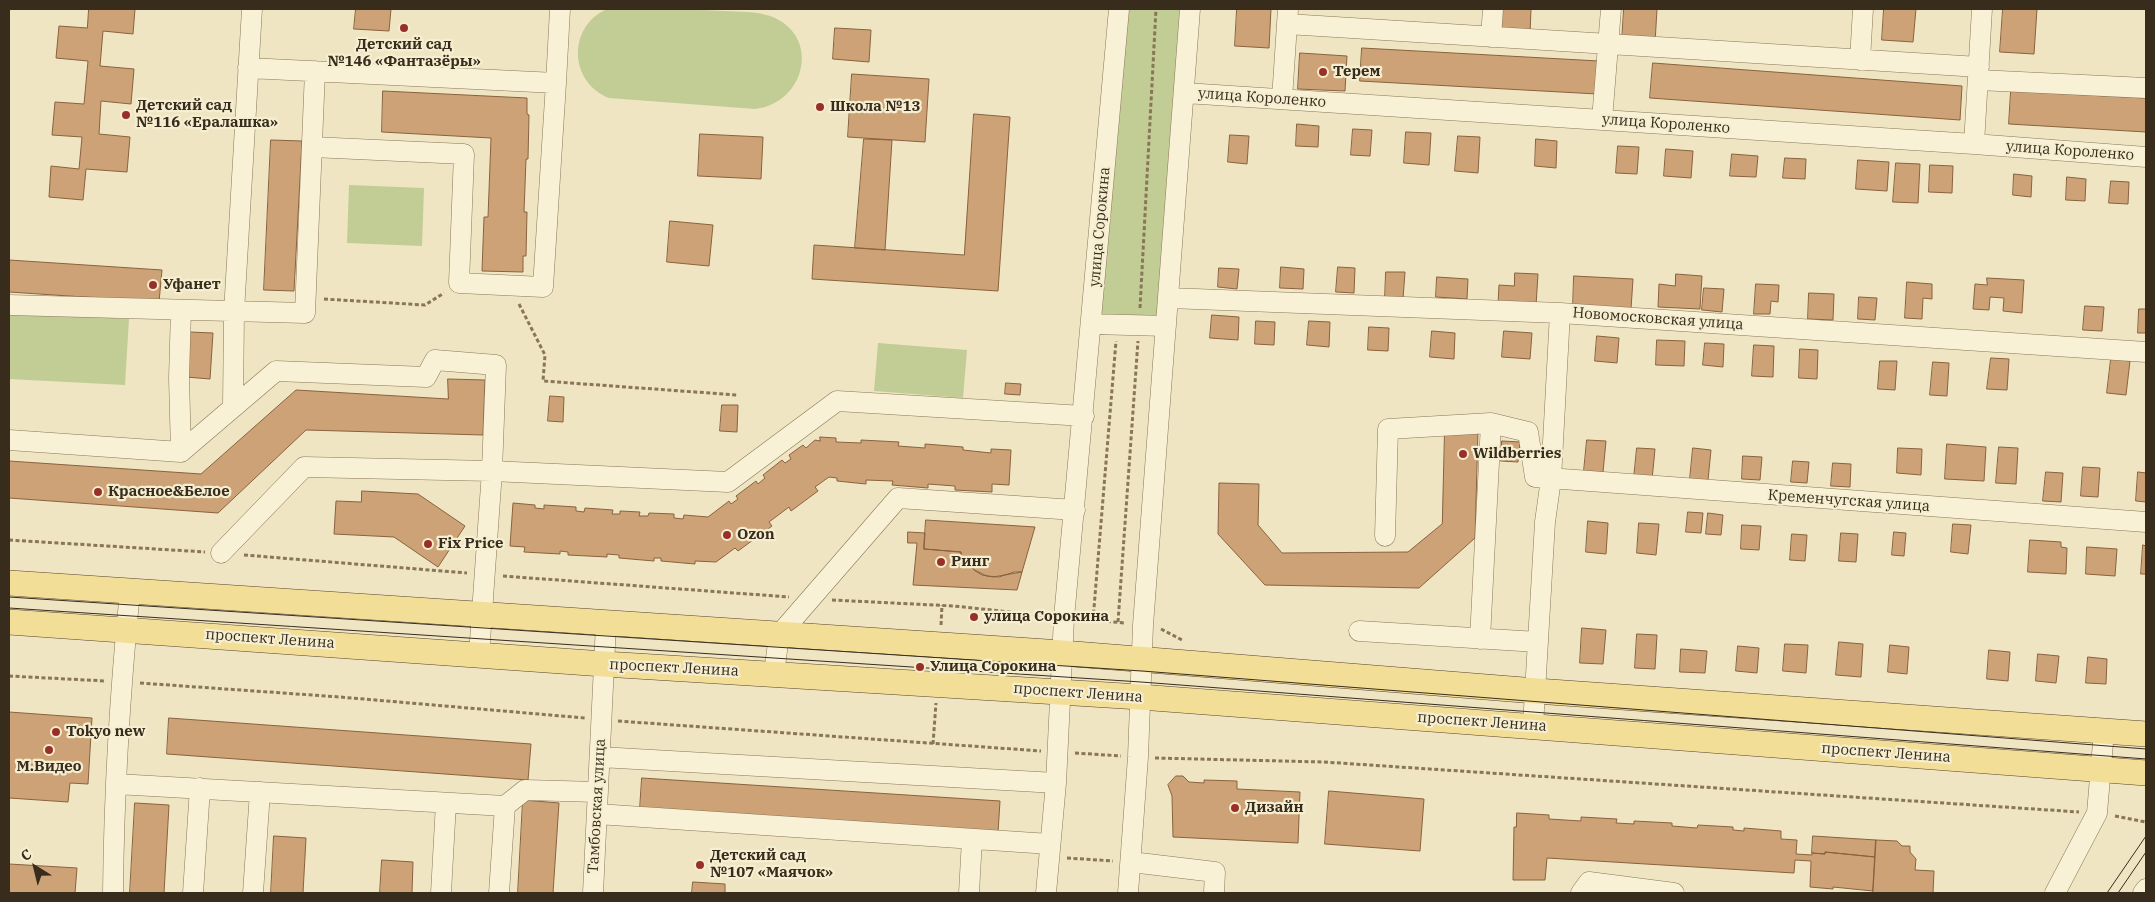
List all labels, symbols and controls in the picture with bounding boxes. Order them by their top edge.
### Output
marker: Детский сад №146 «Фантазёры» [398,22,410,34]
place label: Детский сад №146 «Фантазёры» [327,36,481,71]
place label: Терем [1333,63,1381,81]
marker: Терем [1317,66,1329,78]
street label: улица Короленко [1198,85,1326,111]
place label: Детский сад №116 «Ералашка» [136,97,278,132]
place label: Школа №13 [830,98,920,116]
marker: Школа №13 [814,101,826,113]
marker: Детский сад №116 «Ералашка» [120,109,132,121]
street label: улица Короленко [1602,111,1730,137]
street label: улица Короленко [2006,138,2134,164]
street label: улица Сорокина [1086,166,1114,288]
place label: Уфанет [163,276,221,294]
marker: Уфанет [147,279,159,291]
street label: Новомосковская улица [1572,304,1744,334]
place label: Wildberries [1473,445,1561,463]
marker: Wildberries [1457,448,1469,460]
place label: Красное&Белое [108,483,230,501]
marker: Красное&Белое [92,486,104,498]
street label: Кременчугская улица [1767,486,1931,516]
place label: Ozon [737,526,775,544]
marker: Ozon [721,529,733,541]
place label: Fix Price [438,535,503,553]
marker: Fix Price [422,538,434,550]
place label: Ринг [951,553,989,571]
marker: Ринг [935,556,947,568]
place label: улица Сорокина [984,608,1109,626]
marker: улица Сорокина [968,611,980,623]
street label: проспект Ленина [205,625,335,653]
street label: проспект Ленина [609,656,739,680]
place label: Улица Сорокина [930,658,1056,676]
marker: Улица Сорокина [914,661,926,673]
street label: проспект Ленина [1013,679,1143,707]
street label: проспект Ленина [1417,708,1547,736]
place label: Tokyo new [66,723,146,741]
marker: Tokyo new [50,726,62,738]
street label: Тамбовская улица [584,738,610,874]
street label: проспект Ленина [1821,739,1951,767]
marker: М.Видео [43,744,55,756]
place label: М.Видео [16,758,82,776]
place label: Дизайн [1245,799,1304,817]
marker: Дизайн [1229,802,1241,814]
north arrow [10,842,60,892]
text: С [17,845,35,865]
place label: Детский сад №107 «Маячок» [710,847,833,882]
marker: Детский сад №107 «Маячок» [694,859,706,871]

